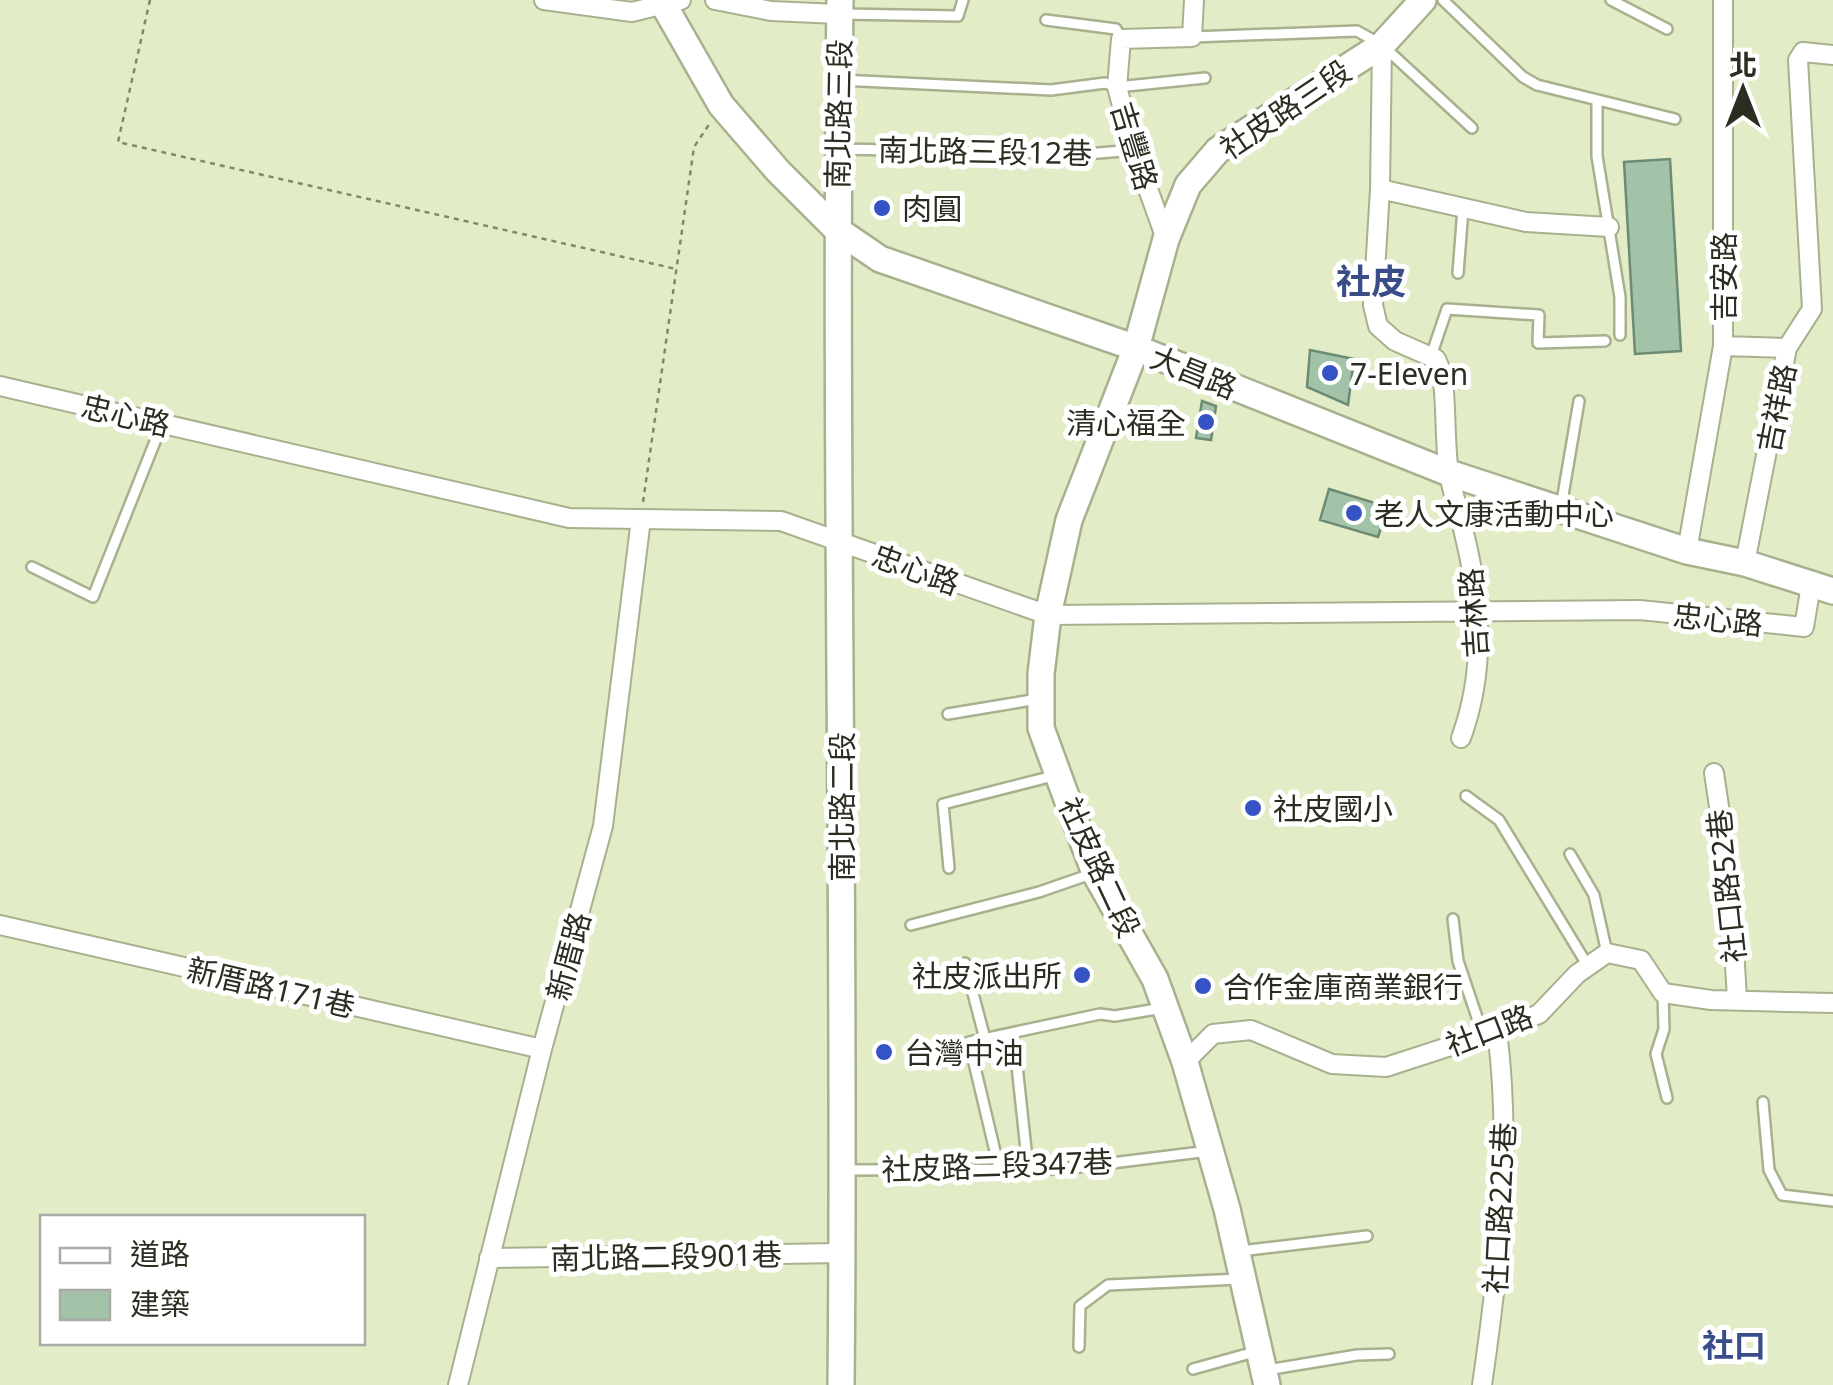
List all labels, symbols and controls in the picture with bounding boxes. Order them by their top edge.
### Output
street label: 南北路三段 [816,39,860,189]
north arrow [1693,40,1793,140]
text: 北 [1729,45,1757,83]
street label: 社皮路三段 [1211,50,1359,168]
street label: 吉豐路 [1102,97,1168,195]
street label: 南北路三段12巷 [877,129,1093,173]
place label: 肉圓 [902,188,962,229]
marker: 肉圓 [871,197,893,219]
street label: 吉安路 [1703,232,1744,322]
district label: 社皮 [1336,257,1406,304]
street label: 大昌路 [1145,336,1243,408]
place label: 7-Eleven [1350,353,1468,394]
street label: 吉祥路 [1747,360,1805,456]
marker: 7-Eleven [1319,362,1341,384]
street label: 忠心路 [78,385,174,445]
place label: 清心福全 [1066,402,1186,443]
marker: 清心福全 [1195,411,1217,433]
place label: 老人文康活動中心 [1374,493,1614,534]
marker: 老人文康活動中心 [1343,502,1365,524]
street label: 忠心路 [867,534,965,604]
street label: 吉林路 [1449,567,1497,659]
street label: 忠心路 [1671,594,1765,644]
street label: 南北路二段 [821,732,862,882]
place label: 社皮國小 [1273,788,1393,829]
street label: 社皮路二段 [1050,790,1150,944]
marker: 社皮國小 [1242,797,1264,819]
street label: 社口路52巷 [1698,807,1754,965]
street label: 新厝路 [537,907,599,1005]
street label: 新厝路171巷 [183,948,359,1026]
place label: 社皮派出所 [912,955,1062,996]
marker: 社皮派出所 [1071,964,1093,986]
place label: 合作金庫商業銀行 [1223,966,1463,1007]
marker: 合作金庫商業銀行 [1192,975,1214,997]
street label: 社口路 [1440,995,1538,1065]
place label: 台灣中油 [904,1032,1024,1073]
marker: 台灣中油 [873,1041,895,1063]
street label: 社口路225巷 [1474,1121,1524,1295]
street label: 社皮路二段347巷 [881,1140,1113,1190]
legend [40,1215,365,1345]
text: 道路 [130,1233,190,1274]
street label: 南北路二段901巷 [550,1233,782,1279]
text: 建築 [130,1283,190,1324]
district label: 社口 [1702,1323,1766,1366]

